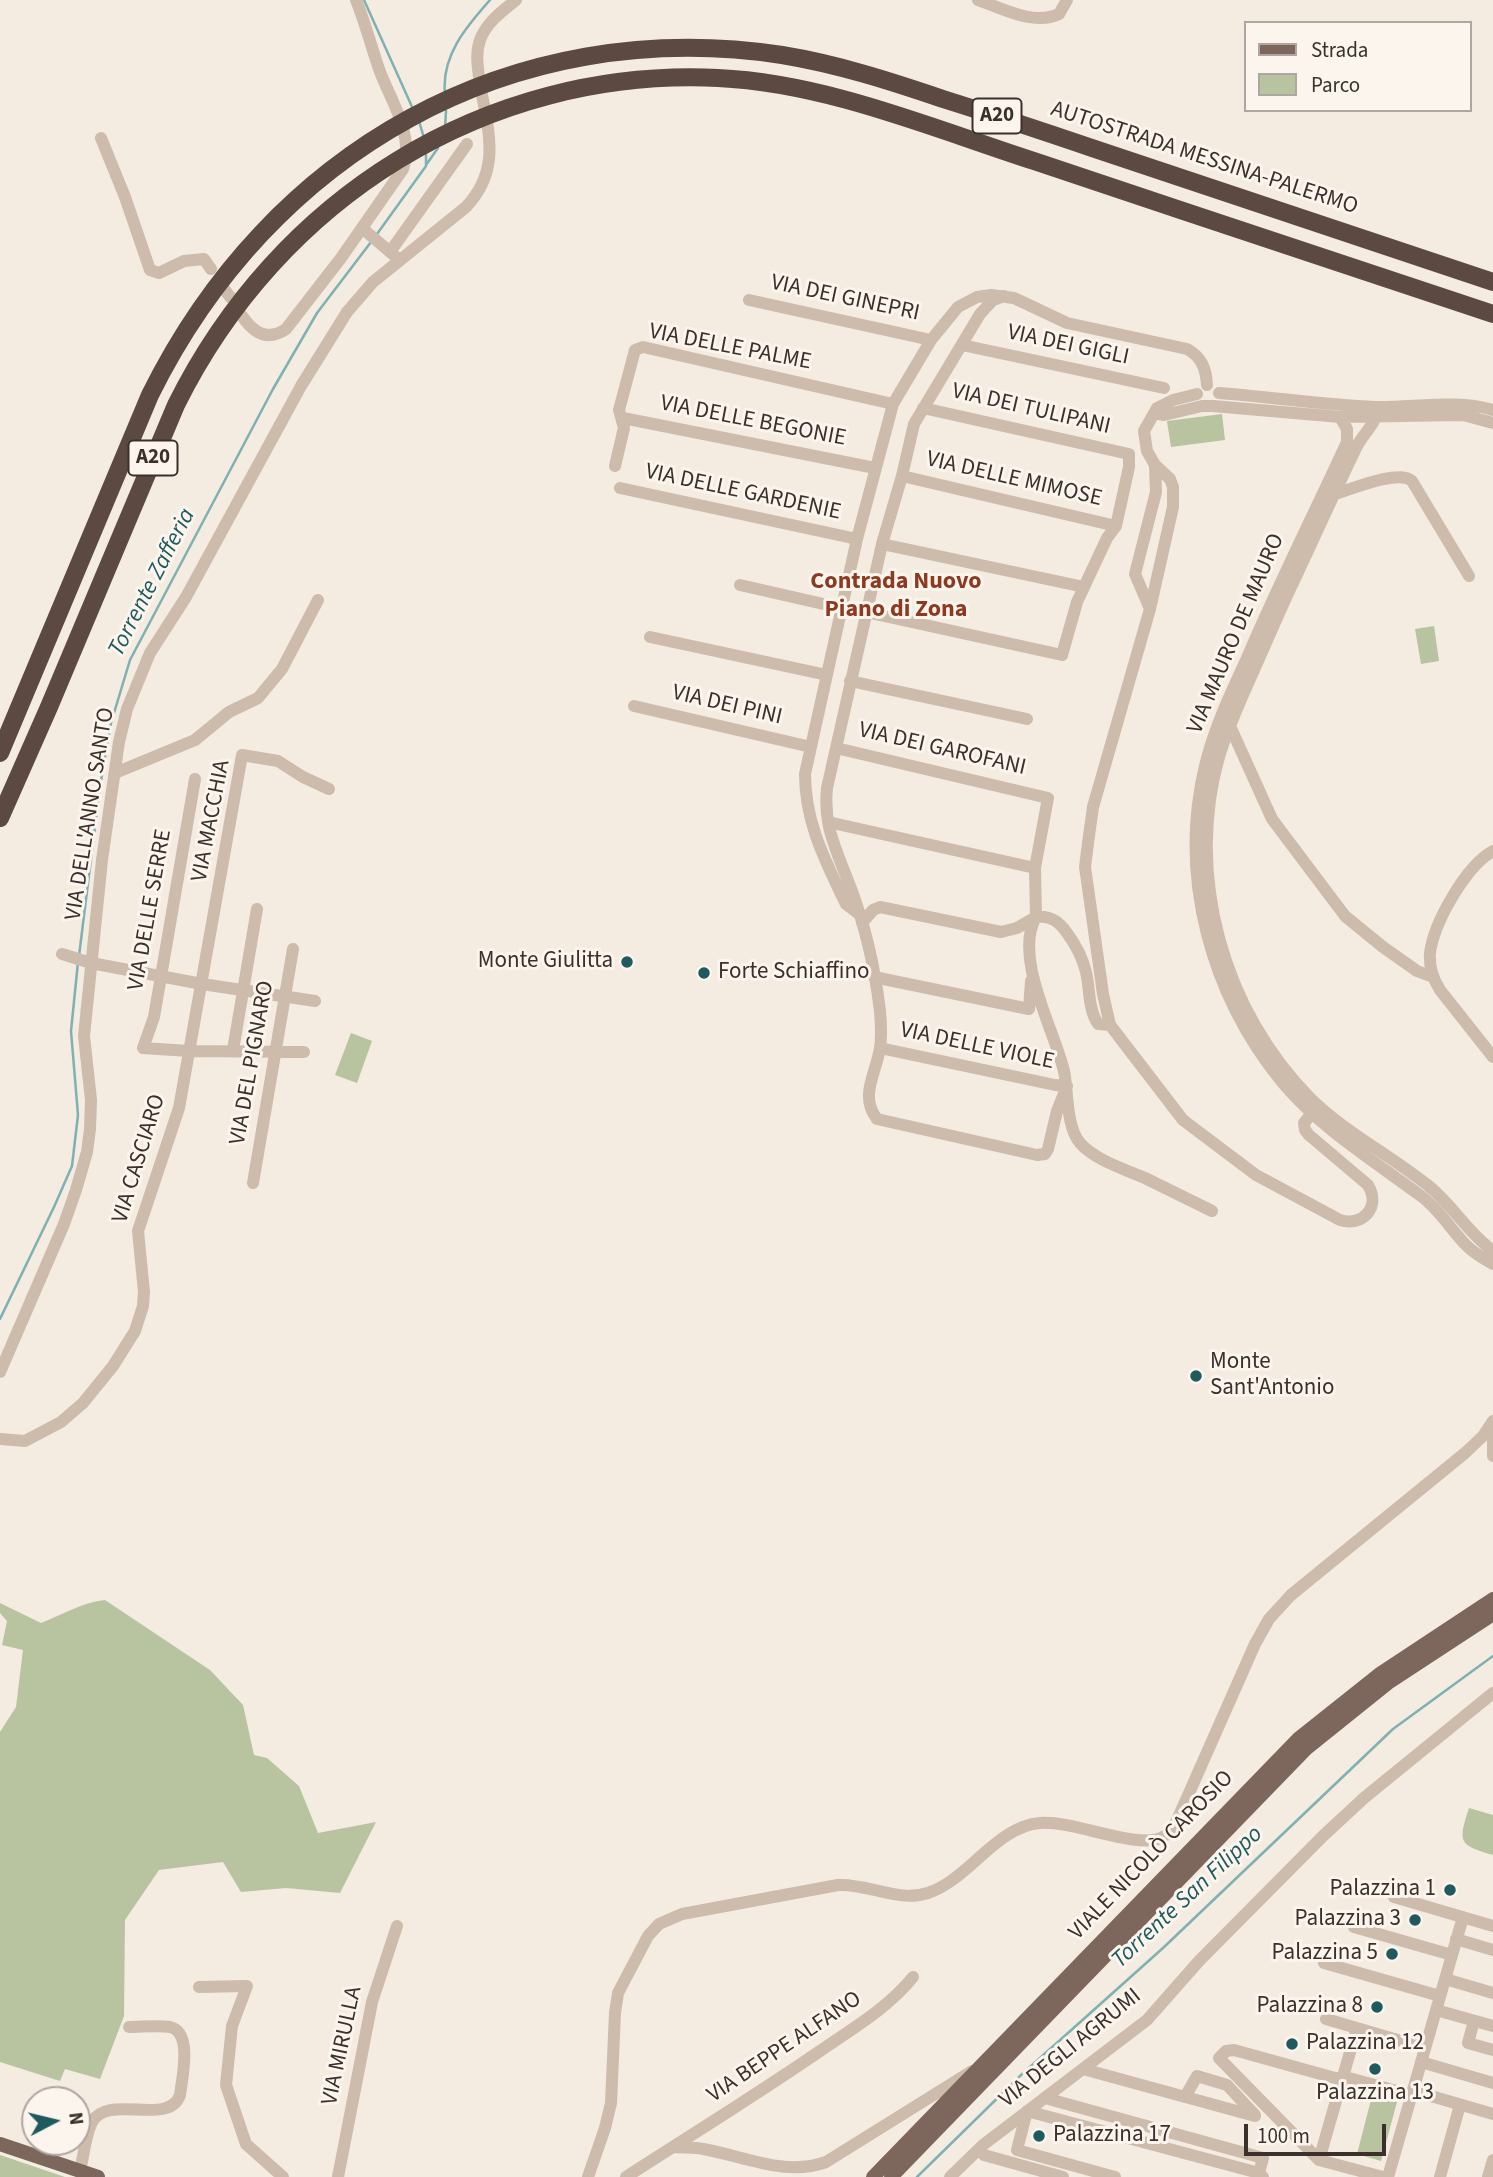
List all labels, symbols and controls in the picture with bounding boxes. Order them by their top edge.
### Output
legend [1244,21,1472,112]
text: Strada [1311,35,1368,65]
text: Parco [1311,70,1360,100]
street label: AUTOSTRADA MESSINA-PALERMO [1047,96,1361,222]
road number: A20 [972,99,1021,134]
street label: VIA DEI GINEPRI [768,270,922,328]
street label: VIA DELLE PALME [646,319,814,377]
street label: VIA DEI GIGLI [1005,320,1131,372]
street label: VIA DEI TULIPANI [949,378,1113,442]
street label: VIA DELLE BEGONIE [658,390,848,454]
road number: A20 [128,440,178,476]
street label: VIA DELLE MIMOSE [923,446,1105,514]
street label: VIA DELLE GARDENIE [643,459,843,527]
water label: Torrente Zafferia [103,504,203,662]
street label: VIA MAURO DE MAURO [1182,530,1292,738]
district label: Contrada Nuovo Piano di Zona [810,569,982,625]
street label: VIA DEI PINI [669,680,785,732]
street label: VIA DELL'ANNO SANTO [61,706,121,922]
street label: VIA DEI GAROFANI [856,717,1028,783]
street label: VIA MACCHIA [187,758,237,884]
street label: VIA DELLE SERRE [123,827,179,993]
place label: Monte Giulitta [478,948,613,976]
marker: Monte Giulitta [619,954,635,970]
place label: Forte Schiaffino [718,959,869,987]
marker: Forte Schiaffino [696,965,712,981]
street label: VIA DEL PIGNARO [225,979,281,1147]
street label: VIA DELLE VIOLE [897,1017,1057,1077]
street label: VIA CASCIARO [107,1091,173,1227]
place label: Monte Sant'Antonio [1210,1349,1334,1403]
marker: Monte Sant'Antonio [1188,1368,1204,1384]
street label: VIALE NICOLÒ CAROSIO [1064,1765,1240,1947]
water label: Torrente San Filippo [1106,1821,1270,1975]
place label: Palazzina 1 [1330,1876,1436,1904]
marker: Palazzina 1 [1442,1882,1458,1898]
place label: Palazzina 3 [1295,1906,1401,1934]
marker: Palazzina 3 [1407,1912,1423,1928]
place label: Palazzina 5 [1272,1940,1378,1968]
marker: Palazzina 5 [1384,1946,1400,1962]
street label: VIA DEGLI AGRUMI [995,1983,1147,2115]
street label: VIA MIRULLA [317,1984,369,2108]
street label: VIA BEPPE ALFANO [703,1986,867,2110]
place label: Palazzina 8 [1257,1993,1363,2021]
marker: Palazzina 8 [1369,1999,1385,2015]
place label: Palazzina 12 [1306,2030,1424,2058]
marker: Palazzina 12 [1284,2036,1300,2052]
marker: Palazzina 13 [1367,2061,1383,2077]
place label: Palazzina 13 [1316,2080,1434,2108]
north arrow [21,2086,91,2156]
scale bar [1248,2110,1390,2154]
text: N [61,2111,90,2127]
text: 100 m [1257,2121,1310,2151]
place label: Palazzina 17 [1053,2122,1171,2150]
marker: Palazzina 17 [1031,2128,1047,2144]

